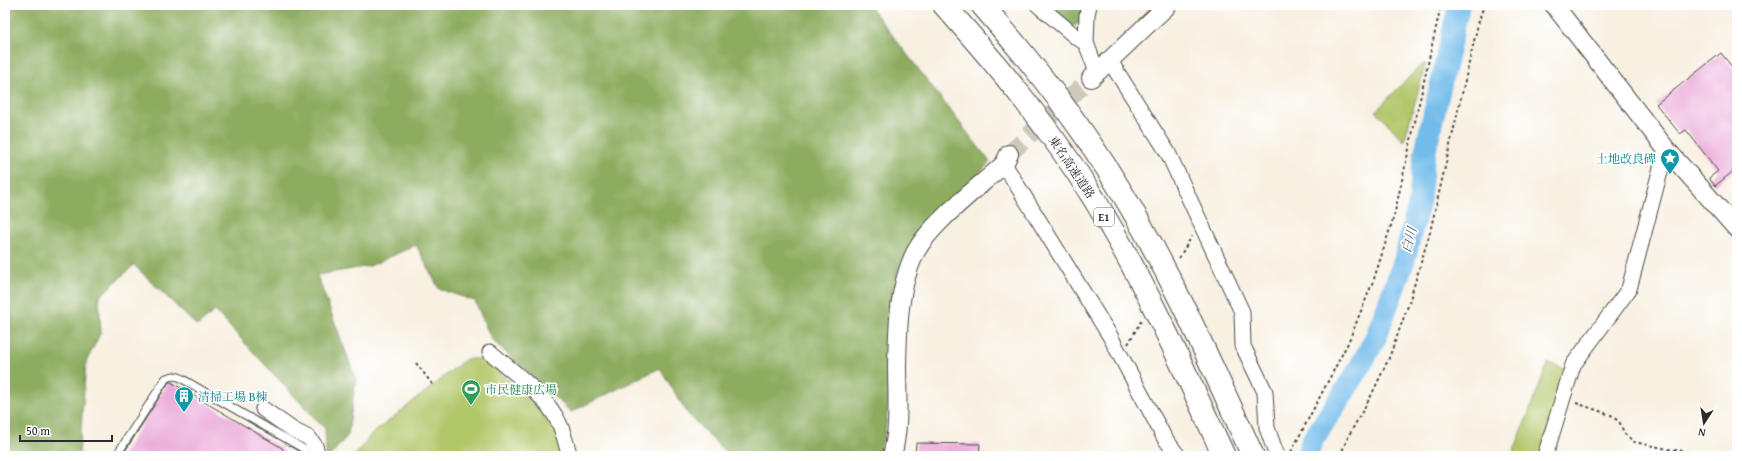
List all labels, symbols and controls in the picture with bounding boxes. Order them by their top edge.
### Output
street label: 東名高速道路 [1045,132,1099,202]
place icon: 土地改良碑 [1659,147,1681,175]
place label: 土地改良碑 [1596,150,1656,167]
road number: E1 [1094,208,1114,226]
water label: 白川 [1396,223,1422,255]
sports icon: 市民健康広場 [460,378,482,406]
place label: 市民健康広場 [485,381,557,398]
building icon: 清掃工場 B棟 [173,385,195,413]
place label: 清掃工場 B棟 [198,388,267,405]
north arrow [1684,403,1724,443]
scale bar [20,417,112,443]
text: 50 m [26,422,50,439]
text: N [1696,424,1707,441]

